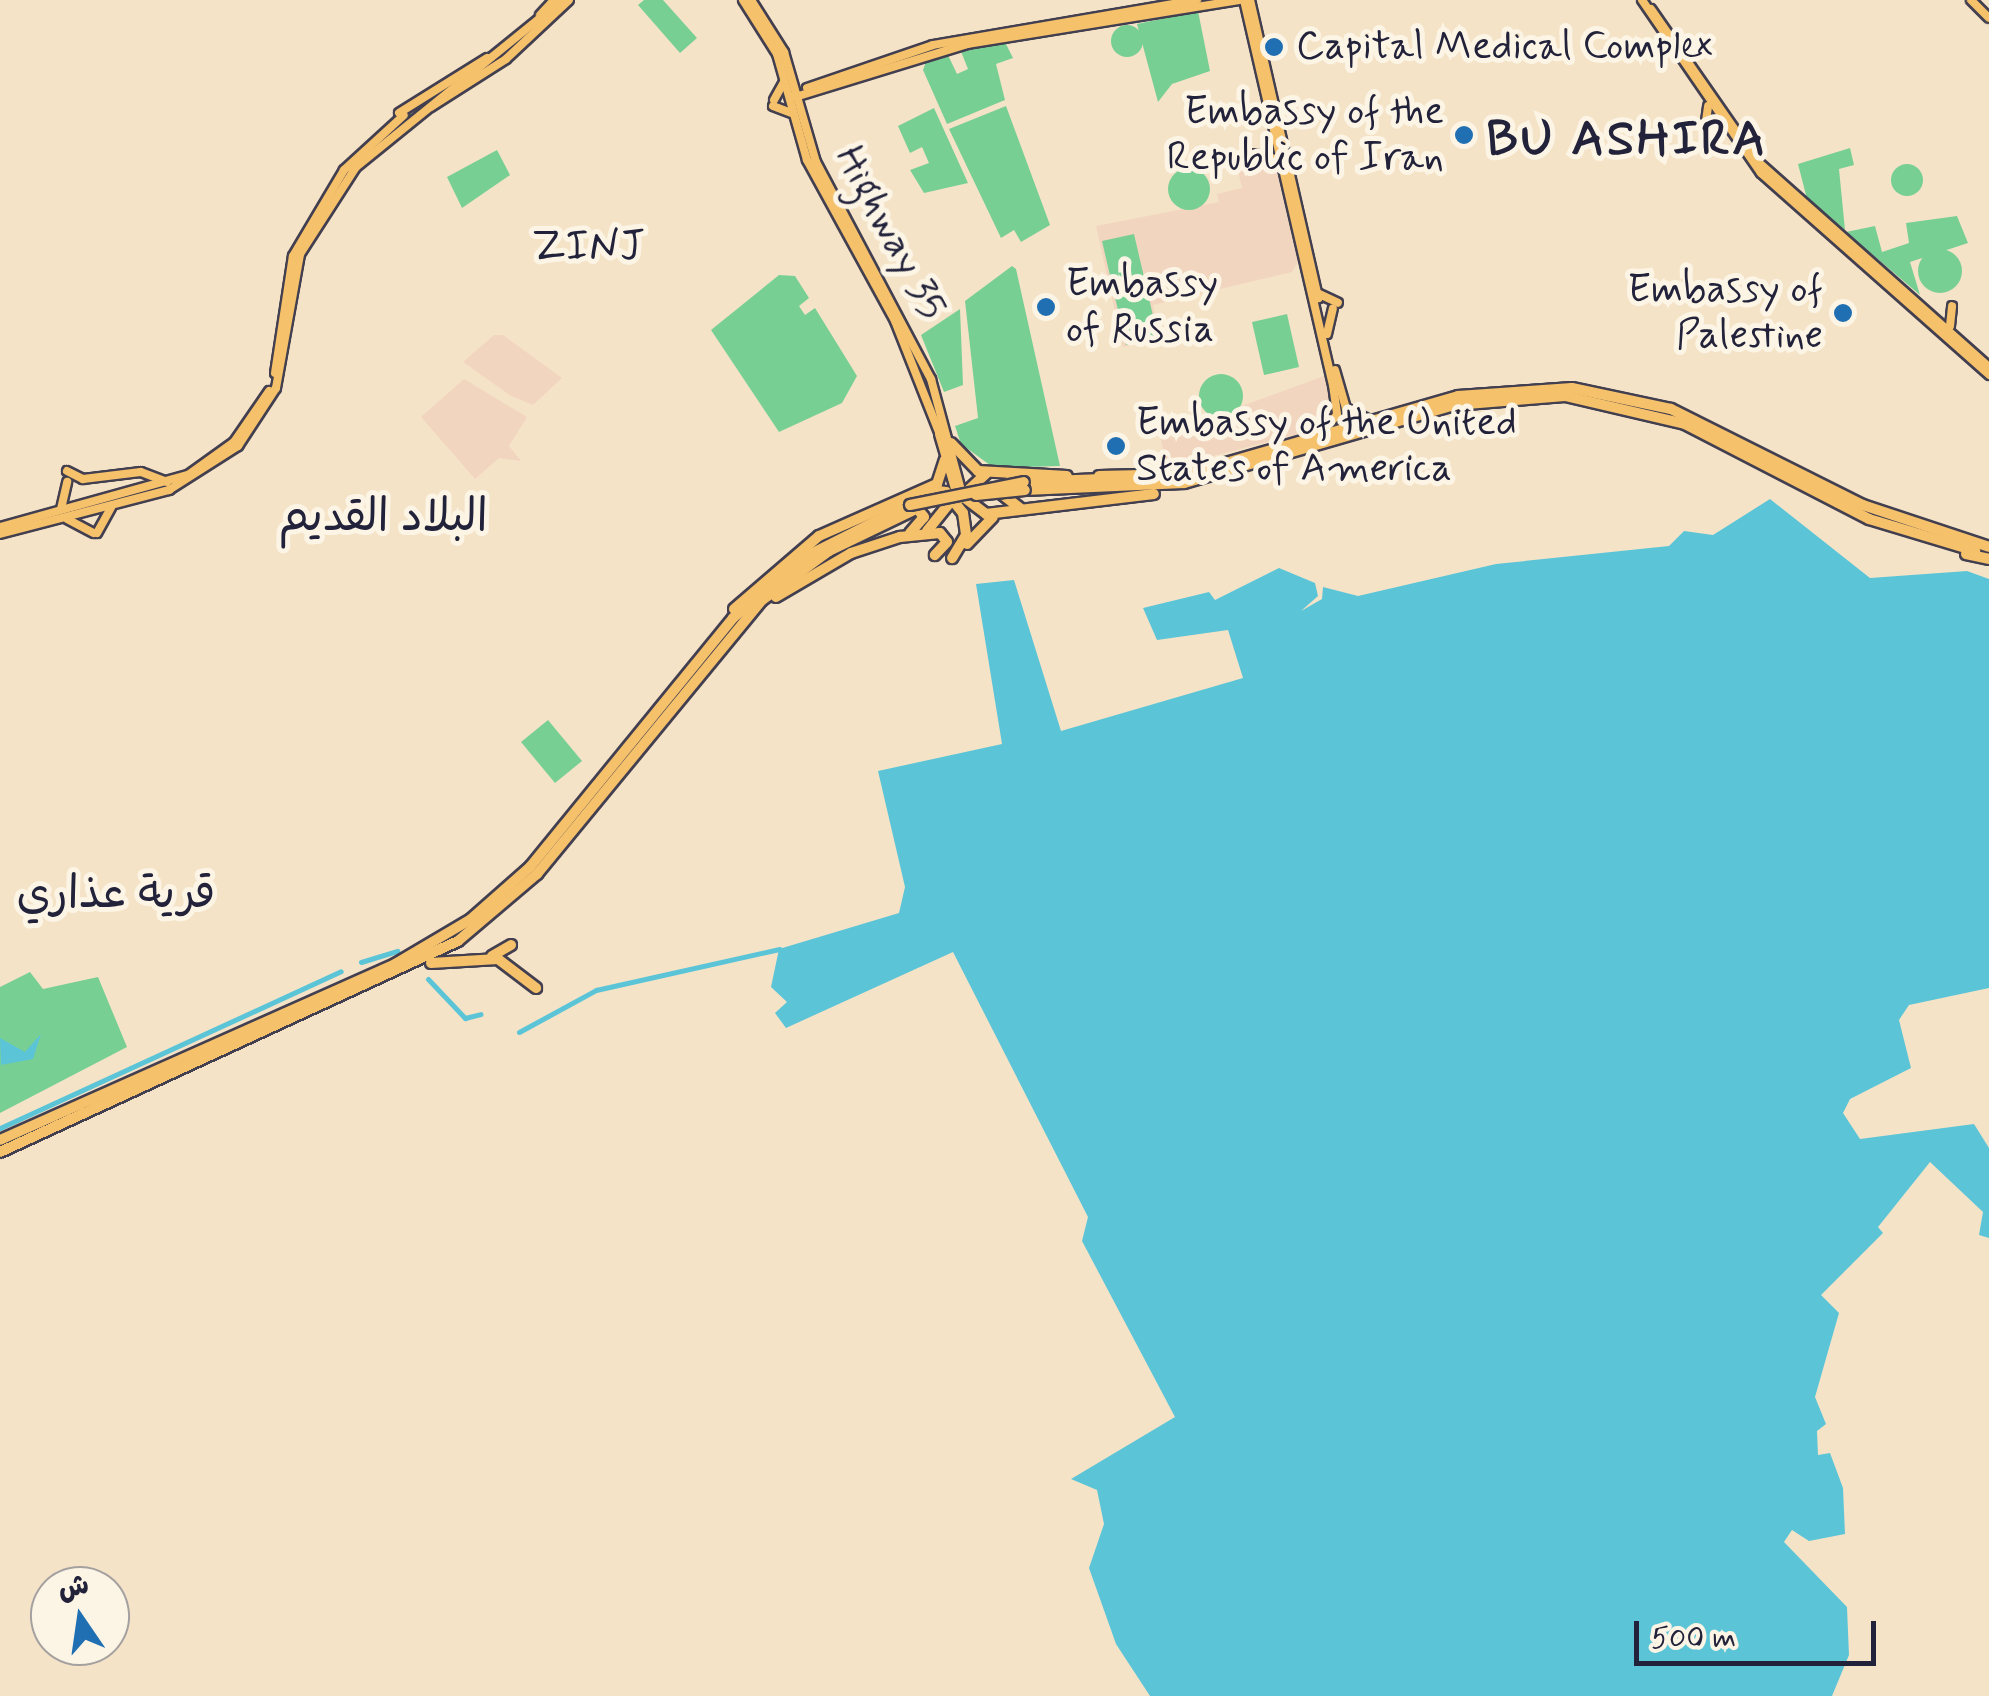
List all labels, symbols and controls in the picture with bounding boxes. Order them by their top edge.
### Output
place label: Capital Medical Complex [1296,23,1721,71]
marker: Capital Medical Complex [1261,34,1287,60]
place label: Embassy of the Republic of Iran [1173,88,1444,182]
district label: BU ASHIRA [1485,111,1769,171]
marker: Embassy of the Republic of Iran [1453,124,1475,146]
street label: Highway 35 [824,138,956,328]
district label: ZINJ [526,220,650,274]
place label: Embassy of Russia [1066,260,1220,354]
place label: Embassy of Palestine [1626,266,1823,360]
marker: Embassy of Russia [1035,296,1057,318]
marker: Embassy of Palestine [1832,302,1854,324]
place label: Embassy of the United States of America [1136,399,1518,493]
marker: Embassy of the United States of America [1105,435,1127,457]
district label: البلاد القديم [278,491,488,545]
district label: قرية عذاري [17,868,215,922]
north arrow [30,1566,130,1666]
text: ش [54,1567,93,1610]
scale bar [1639,1601,1882,1663]
text: 500 m [1651,1619,1736,1658]

